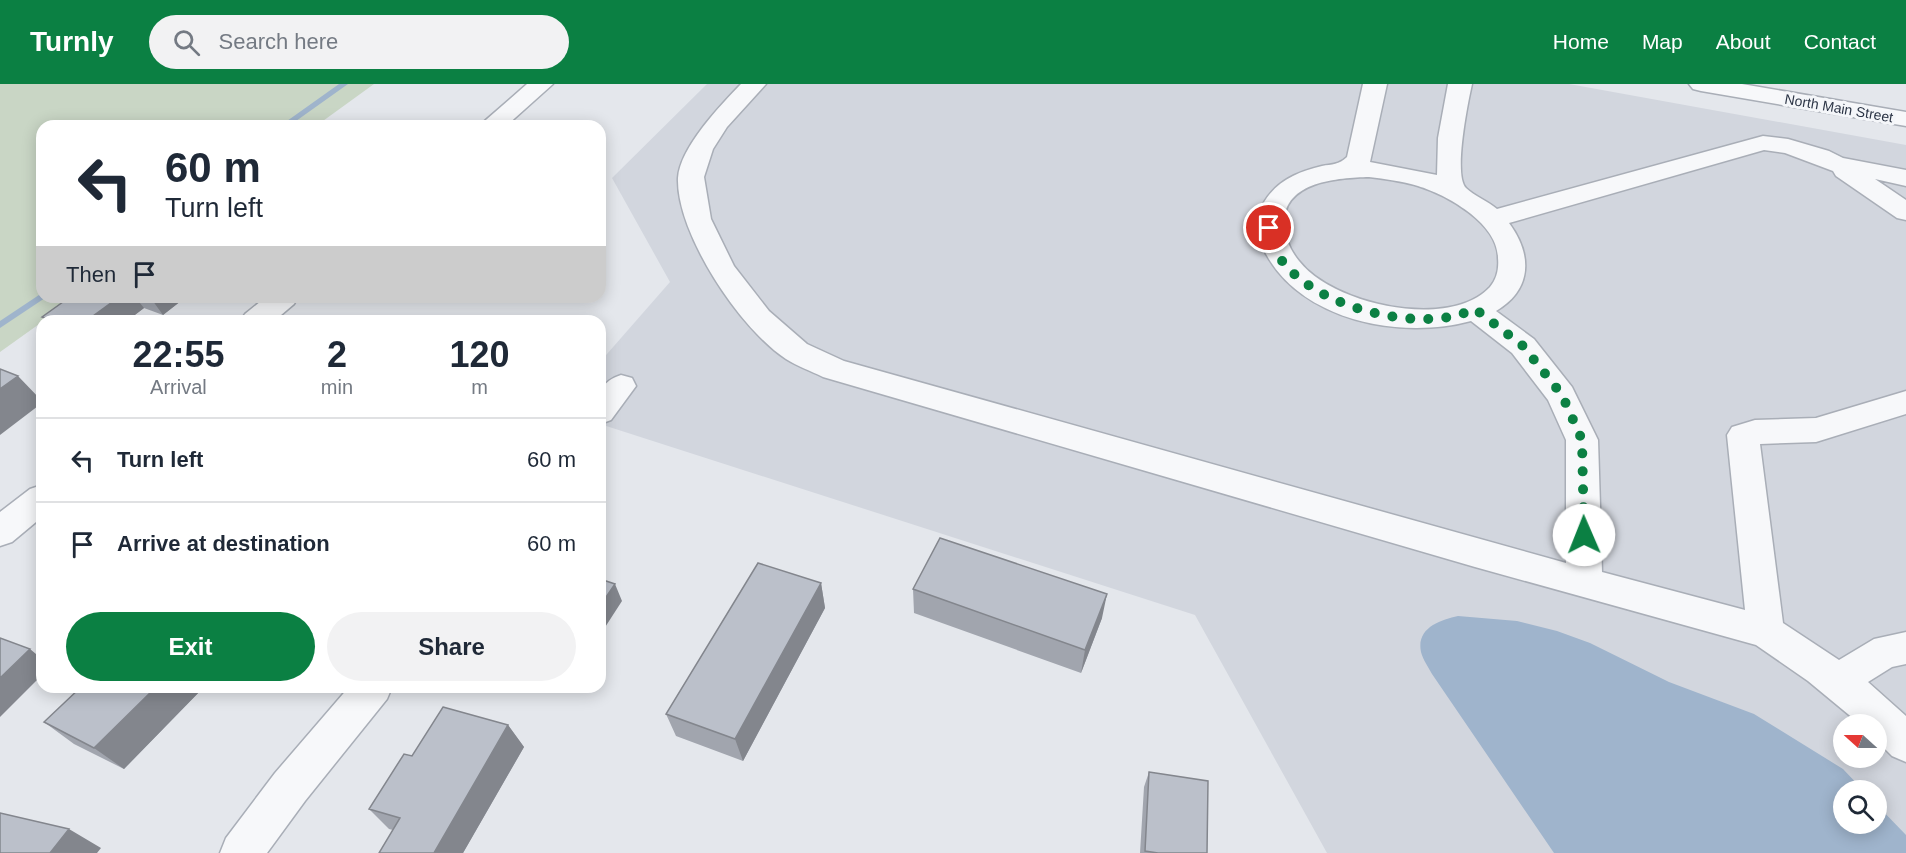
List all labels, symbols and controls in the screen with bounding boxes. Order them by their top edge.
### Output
search box [149,15,569,69]
text: Turnly [30,26,113,57]
icon: search [170,26,203,59]
text: Search here [218,29,338,54]
text: Home [1553,30,1609,53]
text: Map [1642,30,1683,53]
text: About [1716,30,1771,53]
text: Contact [1804,30,1876,53]
street label: North Main Street [1784,91,1895,125]
icon: left [66,144,144,222]
text: 60 m [165,144,261,191]
text: Turn left [165,193,263,223]
pin [1243,202,1294,253]
icon: arrive [1252,211,1285,244]
icon: arrive [128,258,161,291]
text: Then [66,262,116,287]
text: 22:55 [132,334,224,375]
text: 2 [327,334,347,375]
text: 120 [449,334,510,375]
text: Arrival [150,376,207,398]
text: min [321,376,353,398]
text: m [471,376,488,398]
icon: left [66,444,99,477]
text: Turn left [117,447,203,472]
text: 60 m [527,447,576,472]
position arrow [1552,503,1616,567]
icon: arrive [66,528,99,561]
text: Arrive at destination [117,531,330,556]
text: 60 m [527,531,576,556]
button: Exit [66,612,315,681]
button: Share [327,612,576,681]
north arrow [1833,714,1887,768]
map controls [1833,714,1887,834]
button: search [1833,780,1887,834]

